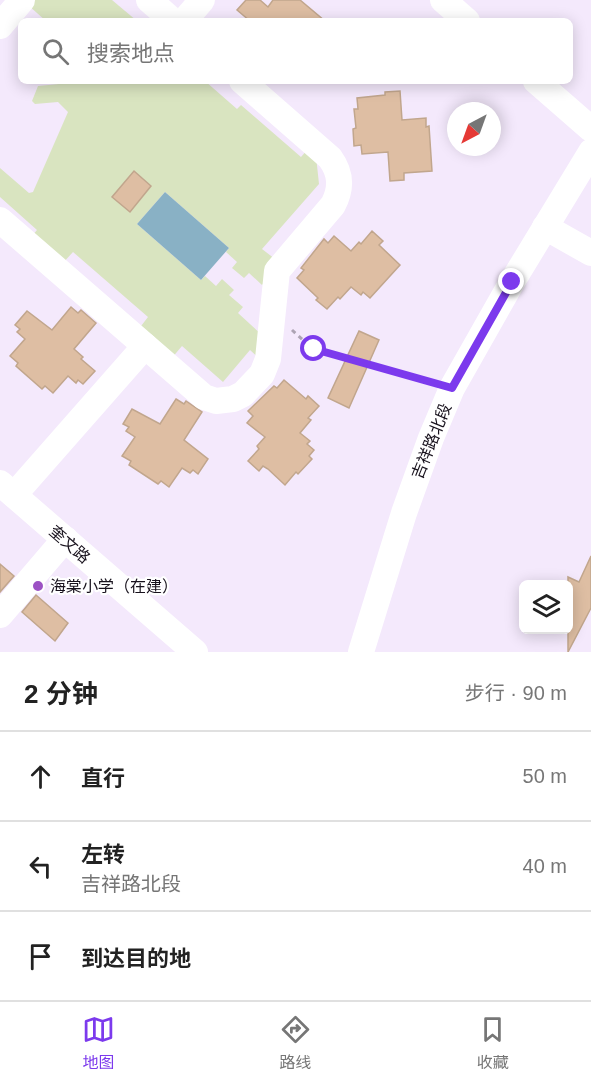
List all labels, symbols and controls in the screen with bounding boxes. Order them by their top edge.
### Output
search box [18,18,573,84]
icon: search [39,35,72,68]
text: 搜索地点 [87,41,175,66]
north arrow [447,102,501,156]
route end [498,268,524,294]
route start [300,335,326,361]
street label: 吉祥路北段 [409,401,454,481]
street label: 奎文路 [46,522,93,567]
place label: 海棠小学（在建） [50,578,178,595]
marker: 海棠小学（在建） [31,579,45,593]
map controls [519,580,573,634]
button: layers [519,580,573,634]
text: 2 分钟 [24,679,98,709]
text: 步行 · 90 m [465,682,567,704]
icon: ahead [24,760,57,793]
text: 50 m [523,765,567,787]
text: 直行 [81,766,125,791]
text: 左转 [81,842,125,867]
icon: left [24,850,57,883]
text: 40 m [523,855,567,877]
text: 吉祥路北段 [81,873,181,895]
icon: arrive [24,940,57,973]
text: 到达目的地 [81,946,191,971]
tab: 地图 [82,1013,115,1073]
tab: 路线 [279,1013,312,1073]
tab: 收藏 [476,1013,509,1073]

